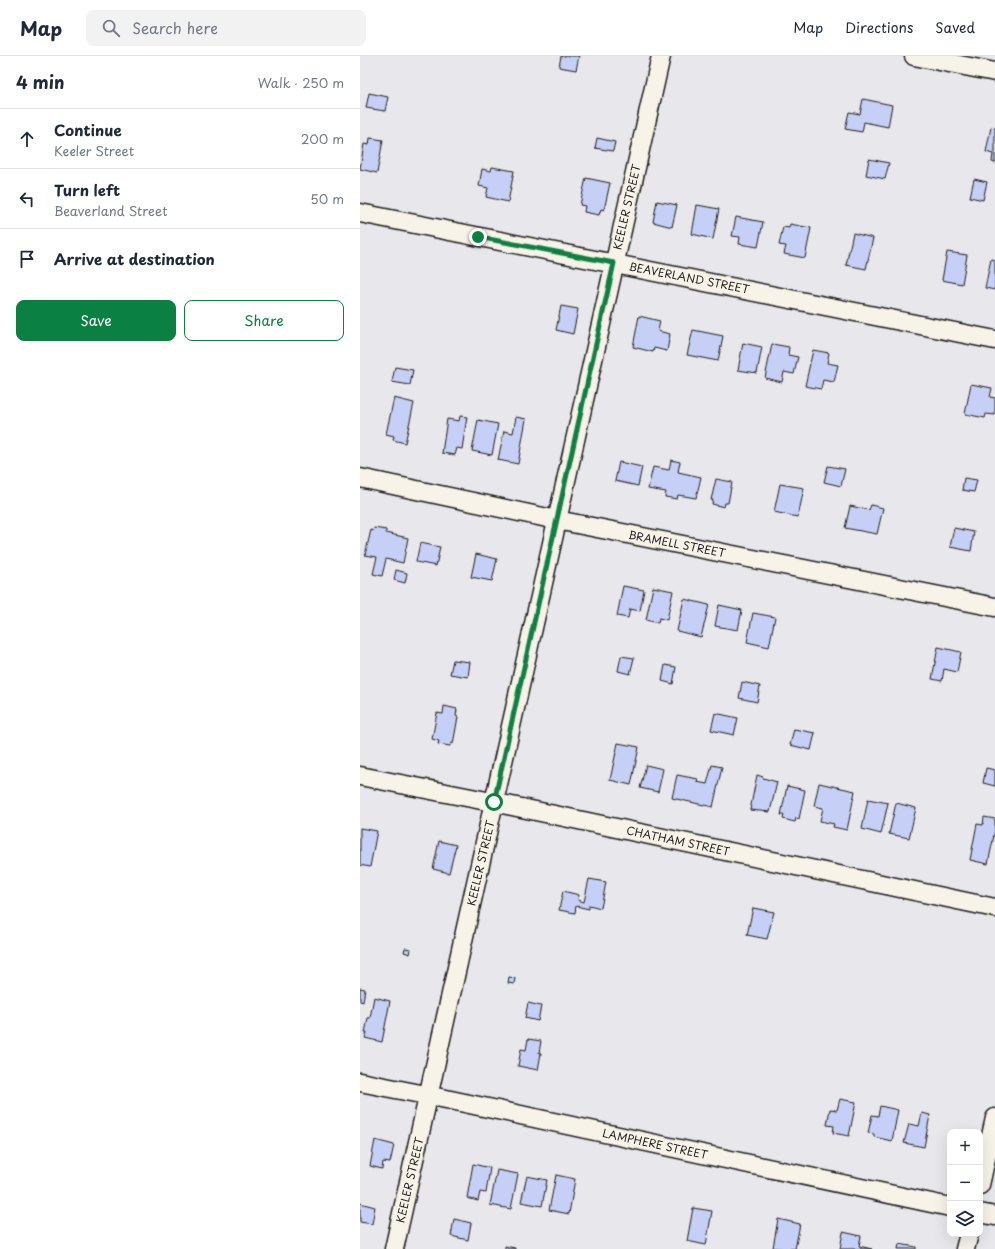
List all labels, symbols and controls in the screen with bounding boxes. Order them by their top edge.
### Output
search box [86,10,366,46]
text: Map [20,14,62,42]
text: Search here [132,16,218,39]
icon: search [100,17,122,39]
text: Map [793,17,823,38]
text: Directions [845,17,913,38]
text: Saved [935,17,975,38]
text: 4 min [16,69,64,95]
text: Walk · 250 m [258,73,344,92]
text: Continue [54,118,122,141]
icon: ahead [16,128,38,150]
text: 200 m [301,129,344,148]
text: Keeler Street [54,141,134,160]
street label: KEELER STREET [608,162,645,251]
text: Turn left [54,178,120,201]
icon: left [16,188,38,210]
text: 50 m [310,189,344,208]
text: Beaverland Street [54,201,168,220]
route end [469,228,487,246]
text: Arrive at destination [54,247,215,270]
icon: arrive [16,248,38,270]
street label: BEAVERLAND STREET [627,257,751,298]
button: Save [16,300,176,341]
button: Share [184,300,344,341]
street label: BRAMELL STREET [627,526,728,561]
route start [485,793,503,811]
street label: KEELER STREET [462,818,499,907]
street label: CHATHAM STREET [625,821,731,860]
street label: LAMPHERE STREET [601,1124,710,1163]
map controls [947,1129,983,1237]
button: + [947,1129,983,1165]
street label: KEELER STREET [391,1135,428,1224]
button: − [947,1165,983,1201]
button: layers [947,1201,983,1237]

